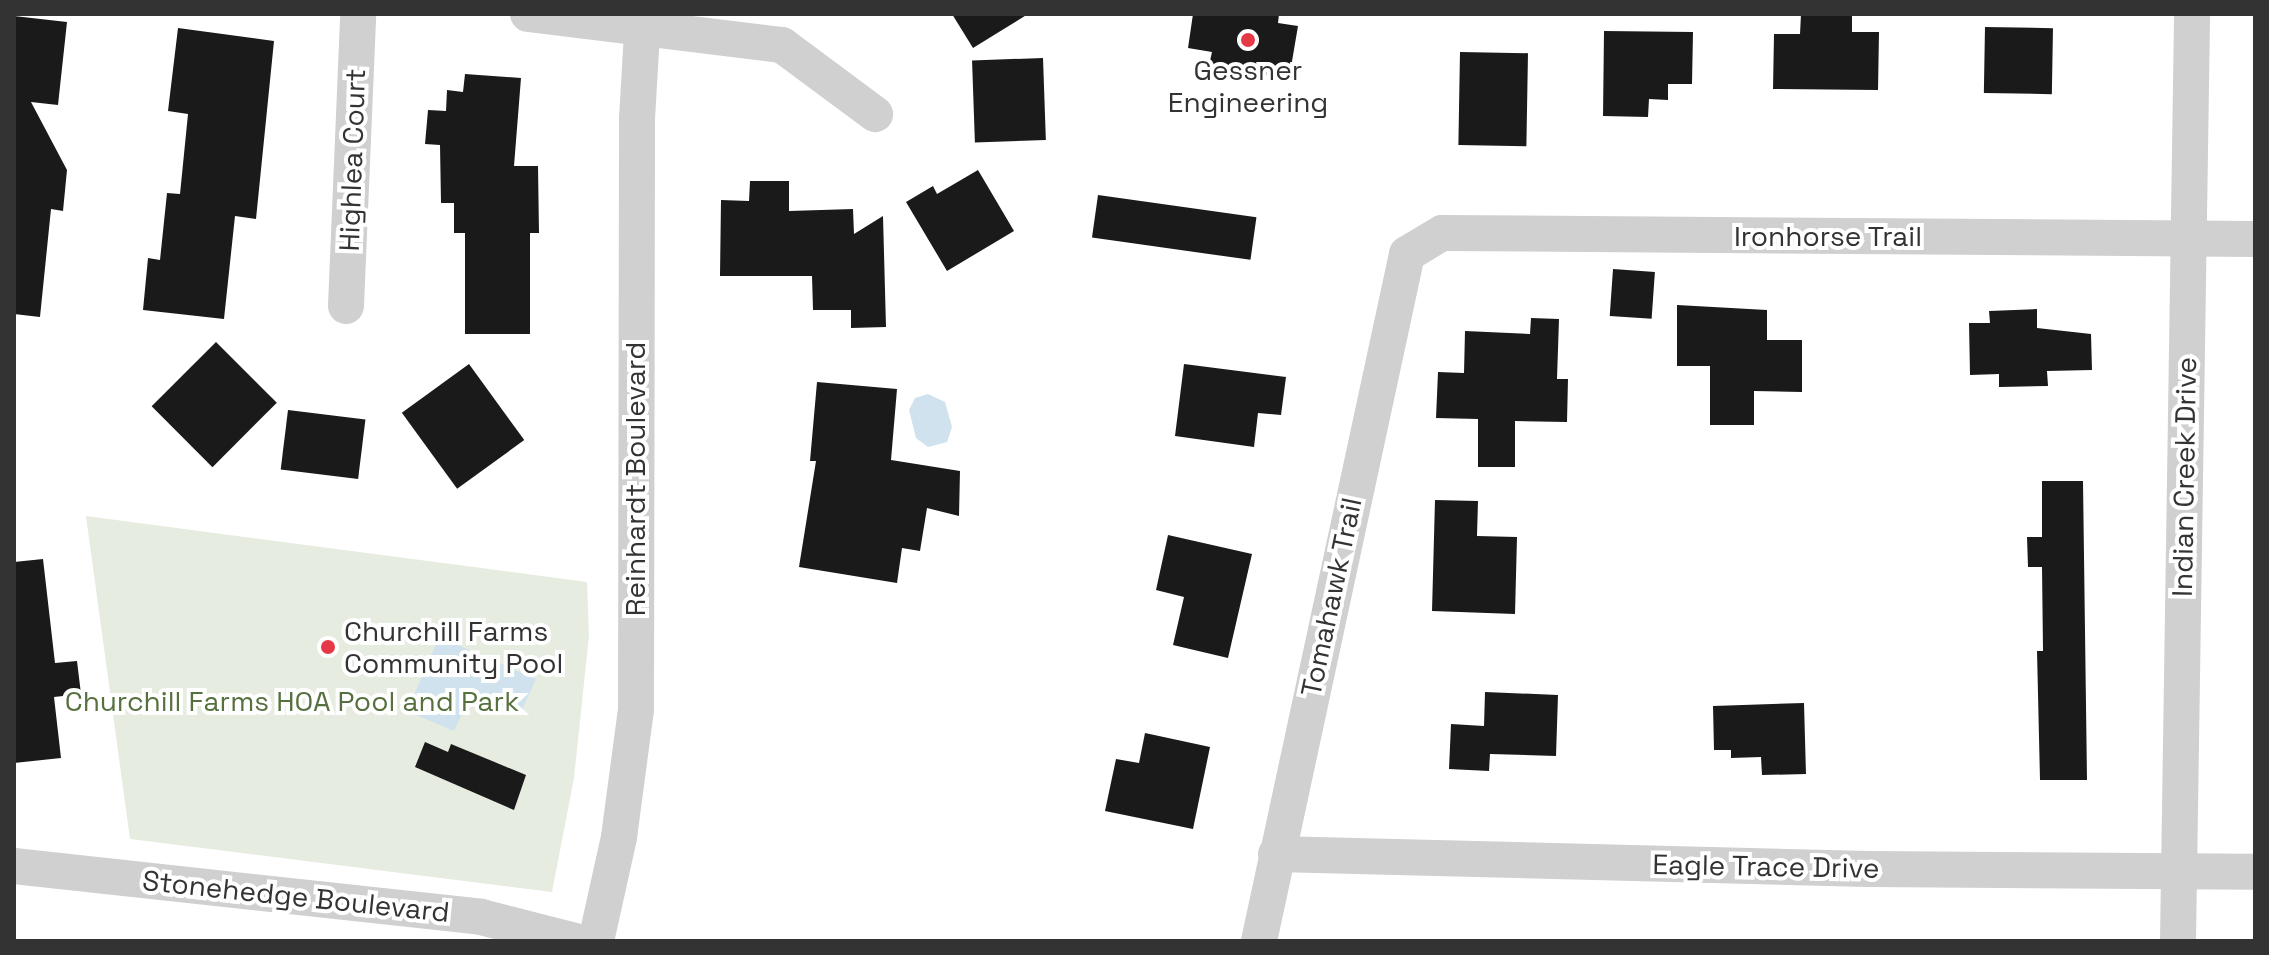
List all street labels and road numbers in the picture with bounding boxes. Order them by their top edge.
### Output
street label: Highlea Court [332,68,372,252]
street label: Ironhorse Trail [1734,219,1922,253]
street label: Reinhardt Boulevard [618,342,652,616]
street label: Indian Creek Drive [2165,357,2203,597]
street label: Tomahawk Trail [1293,494,1369,700]
street label: Eagle Trace Drive [1652,847,1880,885]
street label: Stonehedge Boulevard [141,863,451,929]

